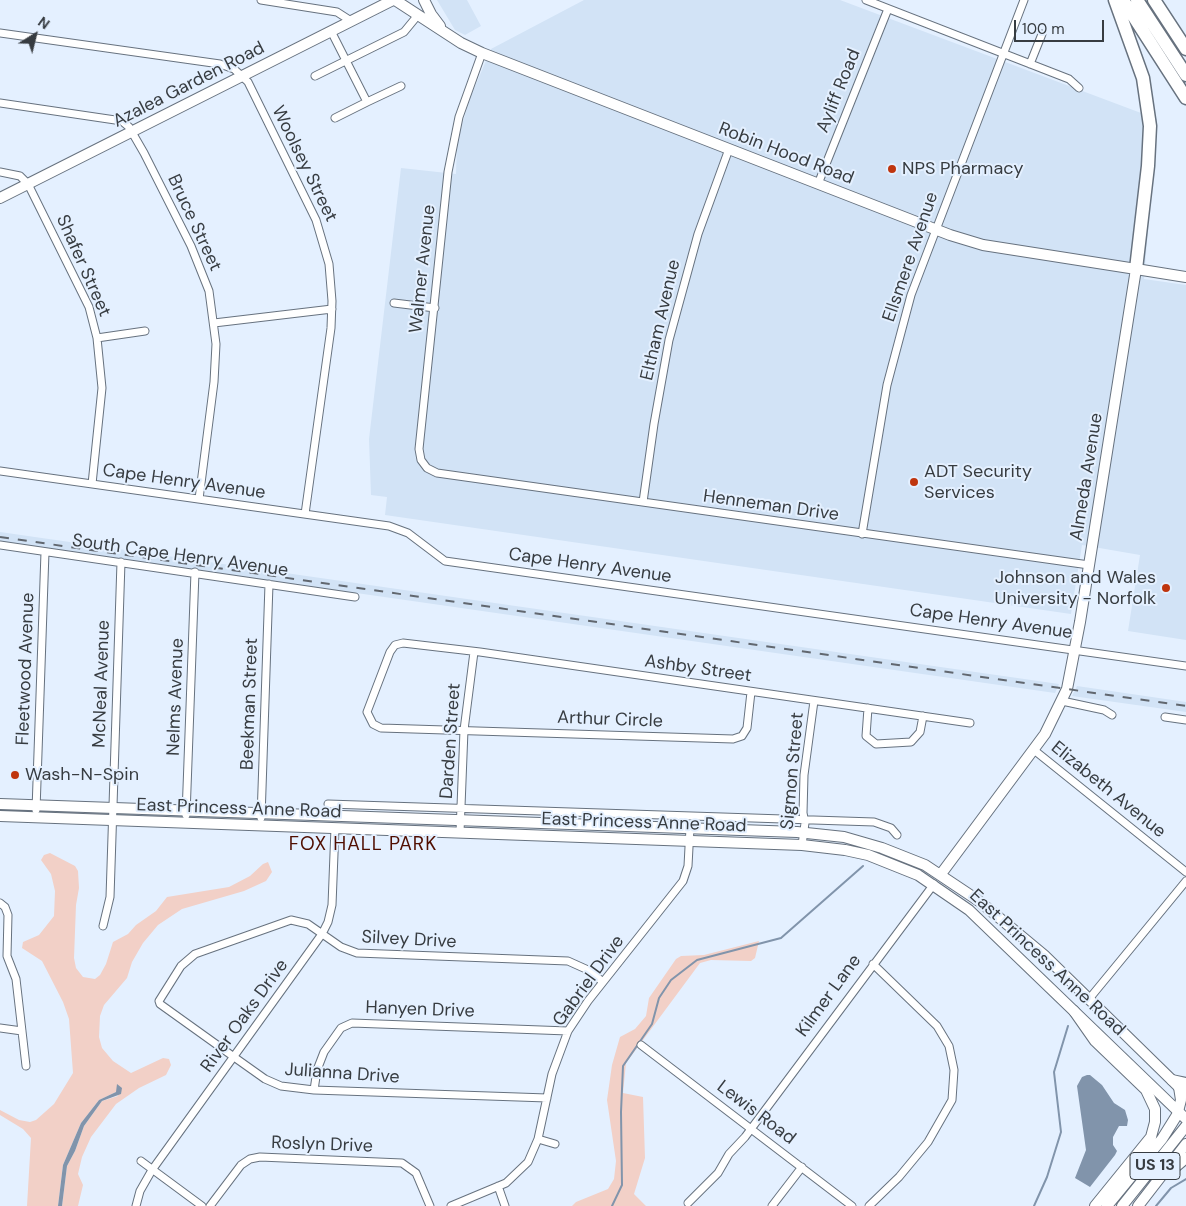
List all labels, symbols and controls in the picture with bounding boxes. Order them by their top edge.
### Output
north arrow [10,10,60,60]
scale bar [1016,10,1106,42]
text: N [34,13,53,33]
text: 100 m [1022,19,1065,39]
street label: Azalea Garden Road [110,37,268,133]
street label: Ayliff Road [812,46,866,136]
street label: Woolsey Street [267,102,341,226]
street label: Robin Hood Road [715,118,857,190]
place label: NPS Pharmacy [902,158,1023,180]
marker: NPS Pharmacy [886,163,898,175]
street label: Bruce Street [162,171,226,275]
street label: Ellsmere Avenue [879,189,943,325]
street label: Walmer Avenue [406,204,440,334]
street label: Shafer Street [51,212,115,320]
street label: Eltham Avenue [637,257,685,383]
street label: Almeda Avenue [1066,411,1108,543]
street label: Cape Henry Avenue [101,460,267,504]
place label: ADT Security Services [924,461,1032,504]
marker: ADT Security Services [908,476,920,488]
street label: Henneman Drive [702,486,840,526]
street label: South Cape Henry Avenue [71,530,289,582]
street label: Cape Henry Avenue [507,544,673,588]
place label: Johnson and Wales University - Norfolk [995,567,1156,610]
marker: Johnson and Wales University - Norfolk [1160,582,1172,594]
street label: Fleetwood Avenue [13,592,39,746]
street label: Cape Henry Avenue [908,600,1074,644]
street label: McNeal Avenue [89,620,115,748]
street label: Beekman Street [237,637,263,771]
street label: Nelms Avenue [163,638,189,756]
street label: Ashby Street [643,651,753,687]
street label: Darden Street [436,682,466,800]
street label: Arthur Circle [557,707,663,733]
street label: Sigmon Street [777,711,809,831]
street label: Elizabeth Avenue [1046,737,1170,843]
place label: Wash-N-Spin [25,764,139,786]
marker: Wash-N-Spin [9,769,21,781]
street label: East Princess Anne Road [136,795,342,823]
street label: East Princess Anne Road [541,809,747,837]
district label: FOX HALL PARK [287,834,439,856]
street label: East Princess Anne Road [965,885,1129,1041]
street label: Silvey Drive [361,927,457,953]
street label: Gabriel Drive [549,931,629,1031]
street label: Kilmer Lane [792,951,866,1041]
street label: River Oaks Drive [197,955,293,1077]
street label: Hanyen Drive [365,997,475,1023]
street label: Julianna Drive [284,1059,400,1089]
street label: Lewis Road [712,1076,800,1150]
street label: Roslyn Drive [271,1132,373,1158]
road number: US 13 [1130,1152,1180,1180]

